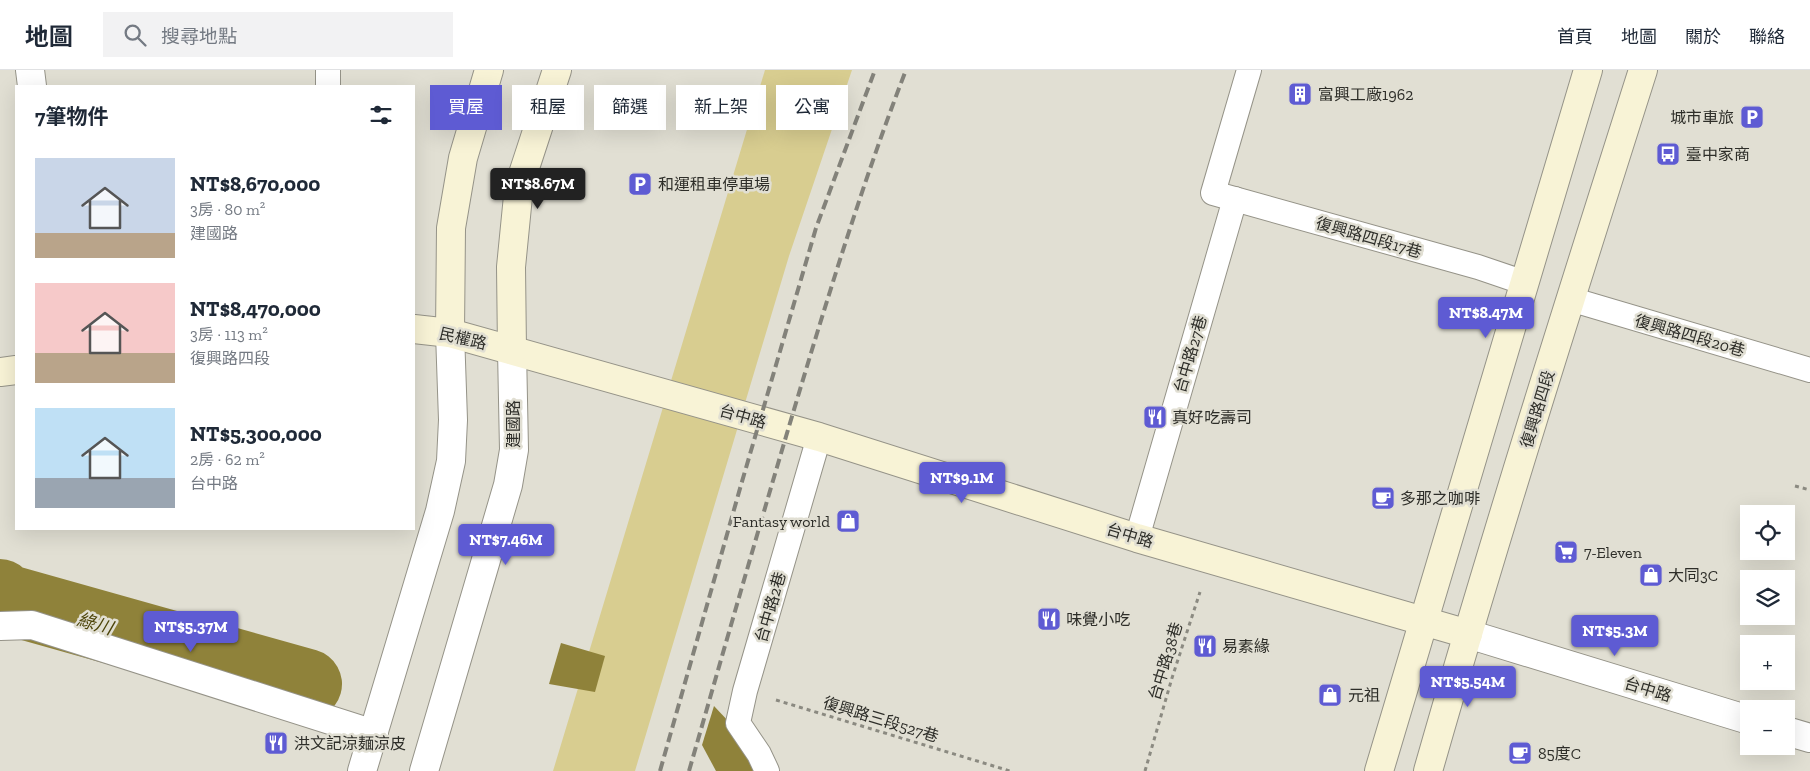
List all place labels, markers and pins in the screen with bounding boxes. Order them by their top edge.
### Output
building icon: 富興工廠1962 [1287,81,1313,107]
place label: 富興工廠1962 [1318,85,1413,104]
parking icon: 城市車旅 [1739,104,1765,130]
place label: 城市車旅 [1670,108,1734,127]
bus stop icon: 臺中家商 [1655,141,1681,167]
place label: 臺中家商 [1686,145,1750,164]
pin: NT$8.67M [486,168,590,210]
parking icon: 和運租車停車場 [627,171,653,197]
place label: 和運租車停車場 [658,175,770,194]
pin: NT$8.47M [1434,296,1538,339]
restaurant icon: 真好吃壽司 [1142,404,1168,430]
place label: 真好吃壽司 [1172,408,1252,427]
pin: NT$9.1M [916,462,1008,504]
cafe icon: 多那之咖啡 [1370,485,1396,511]
place label: 多那之咖啡 [1400,489,1480,508]
shop icon: Fantasy world [835,508,861,534]
place label: Fantasy world [733,512,830,531]
pin: NT$7.46M [454,524,558,566]
supermarket icon: 7-Eleven [1553,539,1579,565]
place label: 7-Eleven [1584,543,1643,562]
shop icon: 大同3C [1638,562,1664,588]
place label: 大同3C [1668,566,1718,585]
restaurant icon: 味覺小吃 [1036,606,1062,632]
pin: NT$5.37M [139,610,243,653]
place label: 味覺小吃 [1066,610,1130,629]
pin: NT$5.3M [1569,614,1661,657]
restaurant icon: 易素緣 [1192,633,1218,659]
place label: 易素緣 [1222,637,1270,656]
pin: NT$5.54M [1416,666,1520,708]
shop icon: 元祖 [1317,682,1343,708]
place label: 元祖 [1348,686,1380,705]
restaurant icon: 洪文記涼麺涼皮 [263,730,289,756]
place label: 洪文記涼麺涼皮 [294,734,406,753]
cafe icon: 85度C [1507,740,1533,766]
place label: 85度C [1538,744,1581,763]

